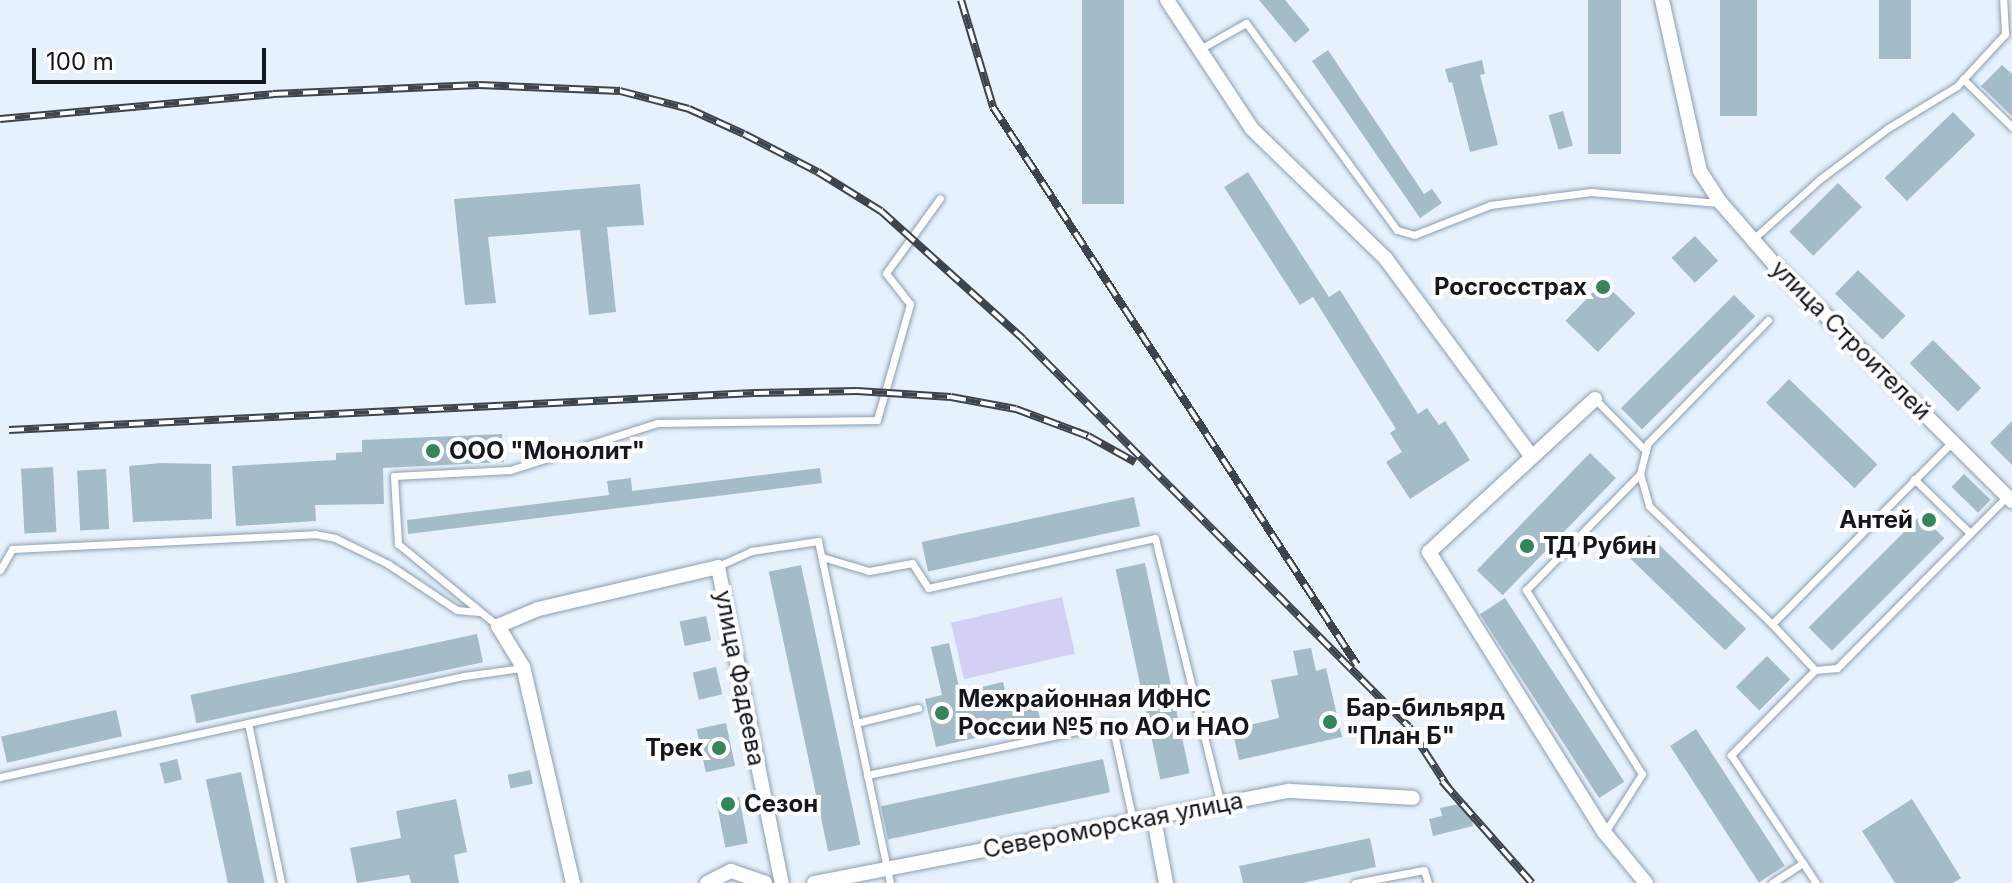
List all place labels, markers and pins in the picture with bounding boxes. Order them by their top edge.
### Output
place label: Росгосстрах [1434,273,1587,301]
marker: Росгосстрах [1594,278,1612,296]
place label: ООО "Монолит" [449,437,645,465]
marker: ООО "Монолит" [424,442,442,460]
place label: Антей [1839,506,1913,534]
marker: Антей [1920,511,1938,529]
place label: ТД Рубин [1543,532,1657,560]
marker: ТД Рубин [1518,537,1536,555]
place label: Межрайонная ИФНС России №5 по АО и НАО [958,685,1250,741]
place label: Бар-бильярд "План Б" [1346,694,1505,750]
marker: Межрайонная ИФНС России №5 по АО и НАО [933,704,951,722]
marker: Бар-бильярд "План Б" [1321,713,1339,731]
place label: Трек [645,734,703,762]
marker: Трек [710,739,728,757]
place label: Сезон [744,790,818,818]
marker: Сезон [719,795,737,813]

